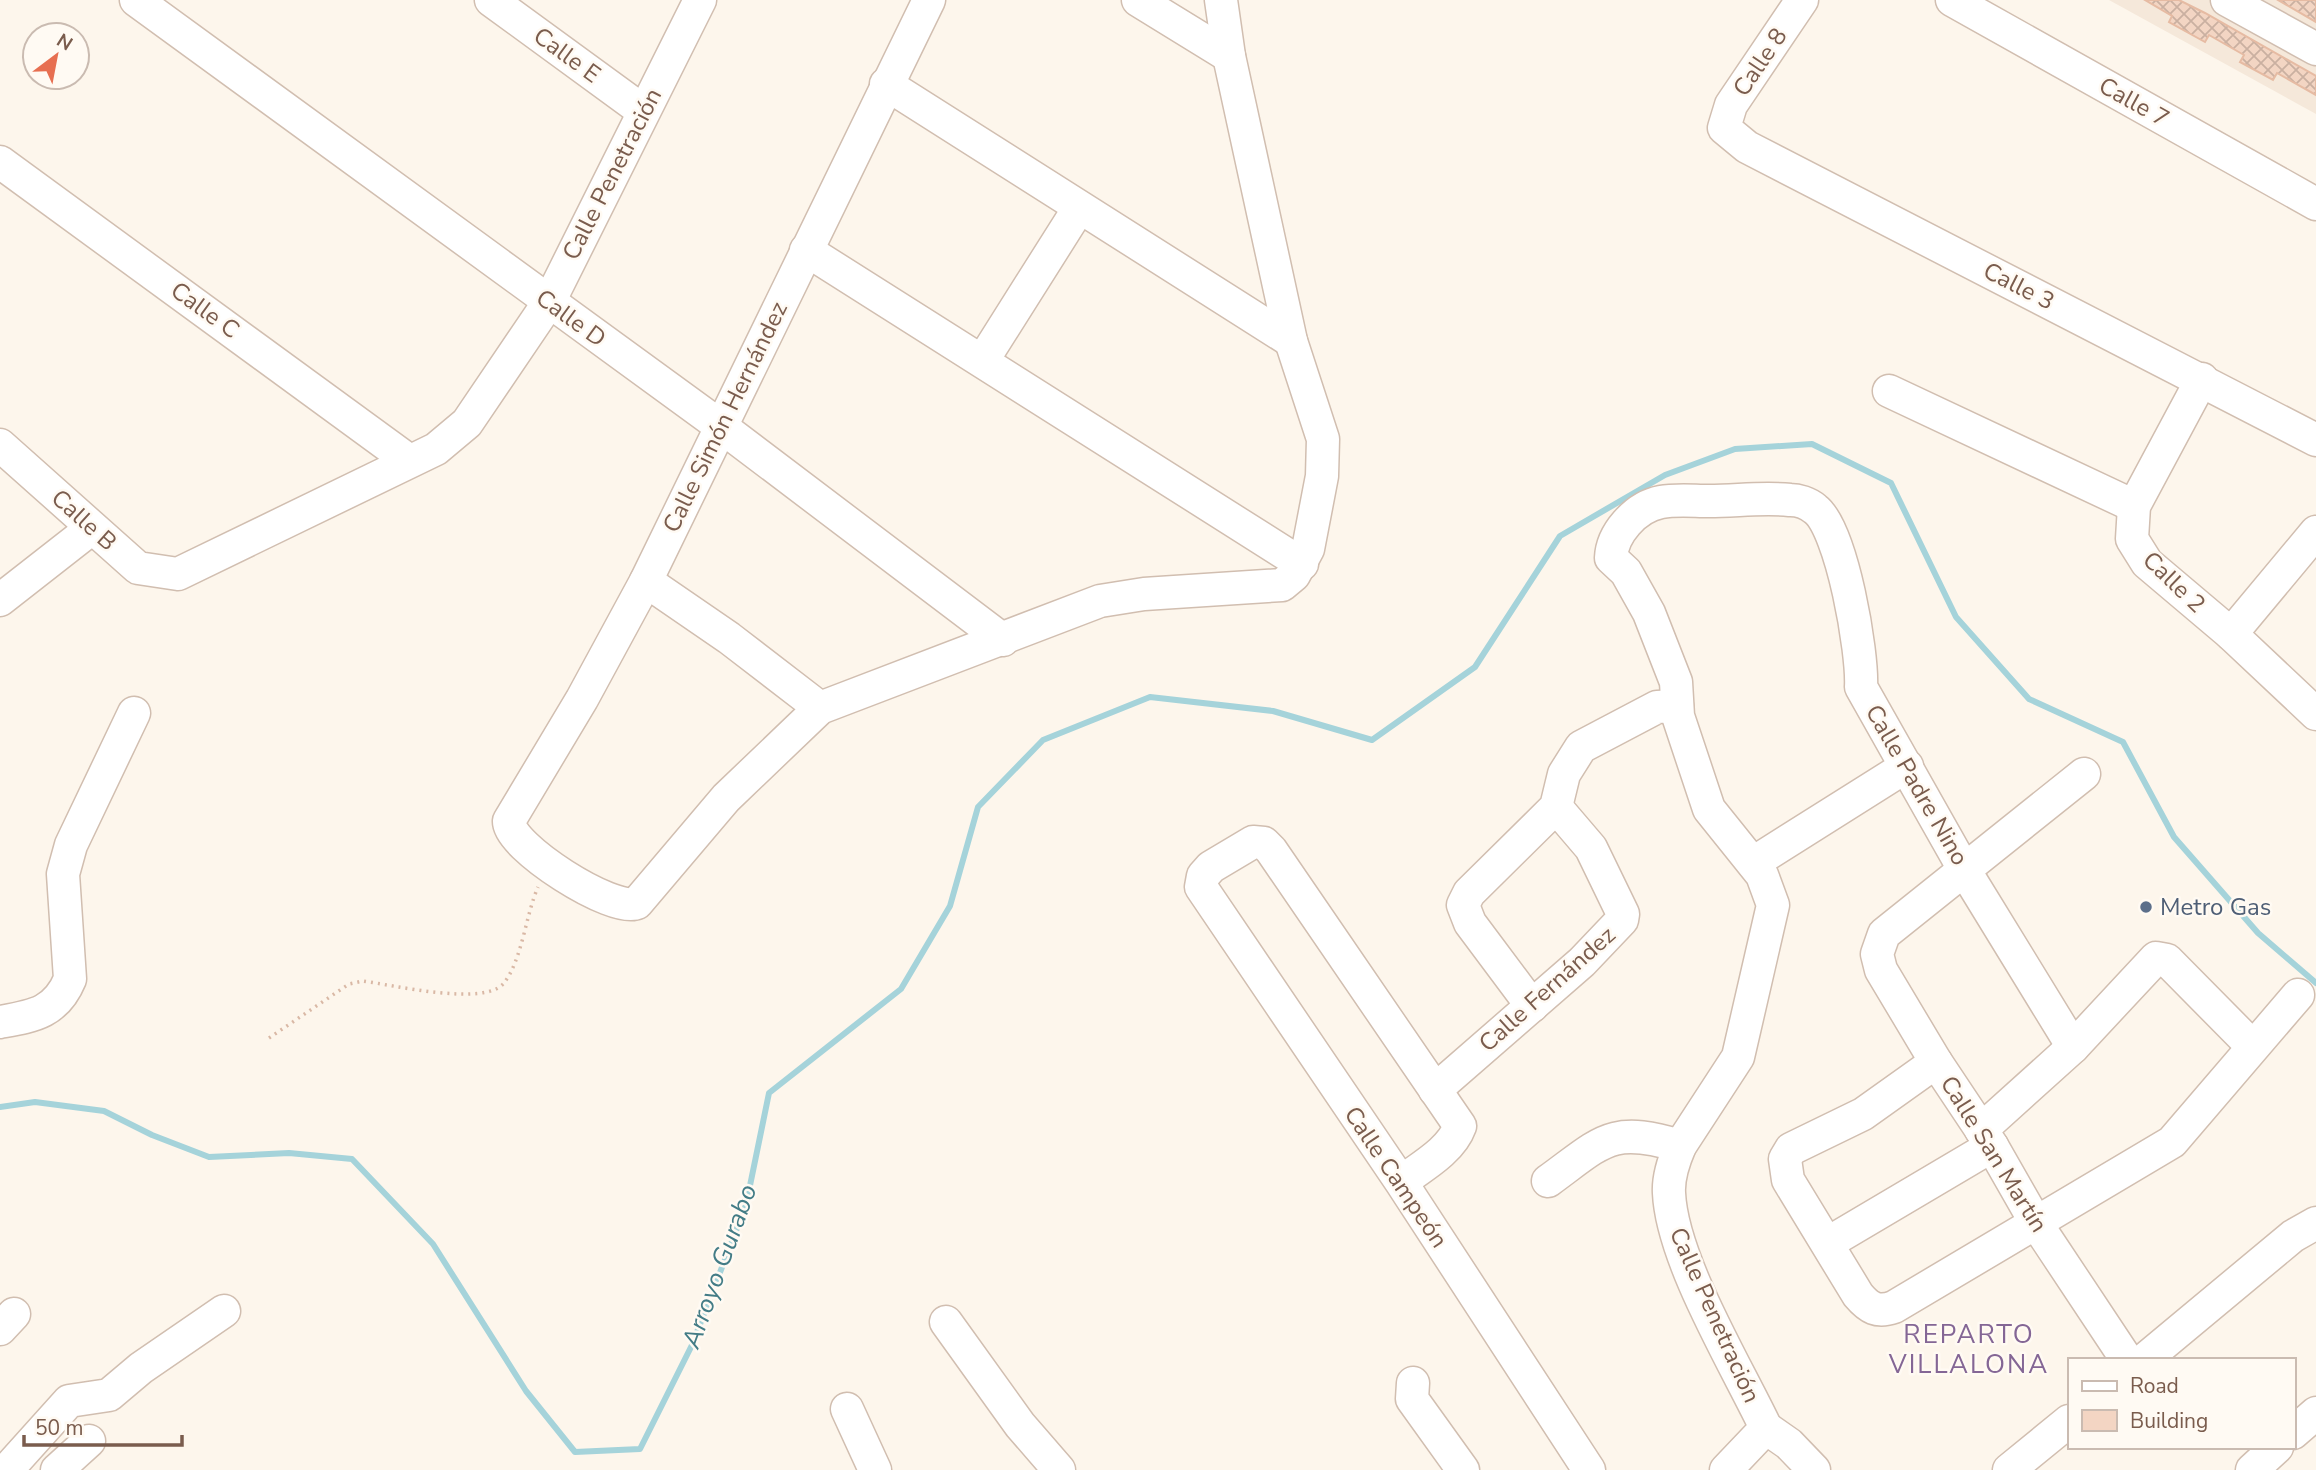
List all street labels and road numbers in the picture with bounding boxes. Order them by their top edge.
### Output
street label: Calle E [527,20,607,90]
street label: Calle 8 [1726,22,1794,102]
street label: Calle 7 [2093,70,2175,134]
street label: Calle Penetración [555,83,669,265]
street label: Calle 3 [1978,255,2060,317]
street label: Calle C [164,274,246,346]
street label: Calle D [530,282,612,354]
street label: Calle Simón Hernández [655,296,795,538]
street label: Calle B [44,482,124,558]
street label: Calle 2 [2136,544,2212,620]
street label: Calle Padre Nino [1858,699,1976,871]
street label: Calle Fernández [1472,919,1622,1059]
street label: Calle San Martín [1933,1070,2055,1238]
street label: Calle Campeón [1337,1100,1455,1254]
street label: Calle Penetración [1662,1222,1768,1408]

